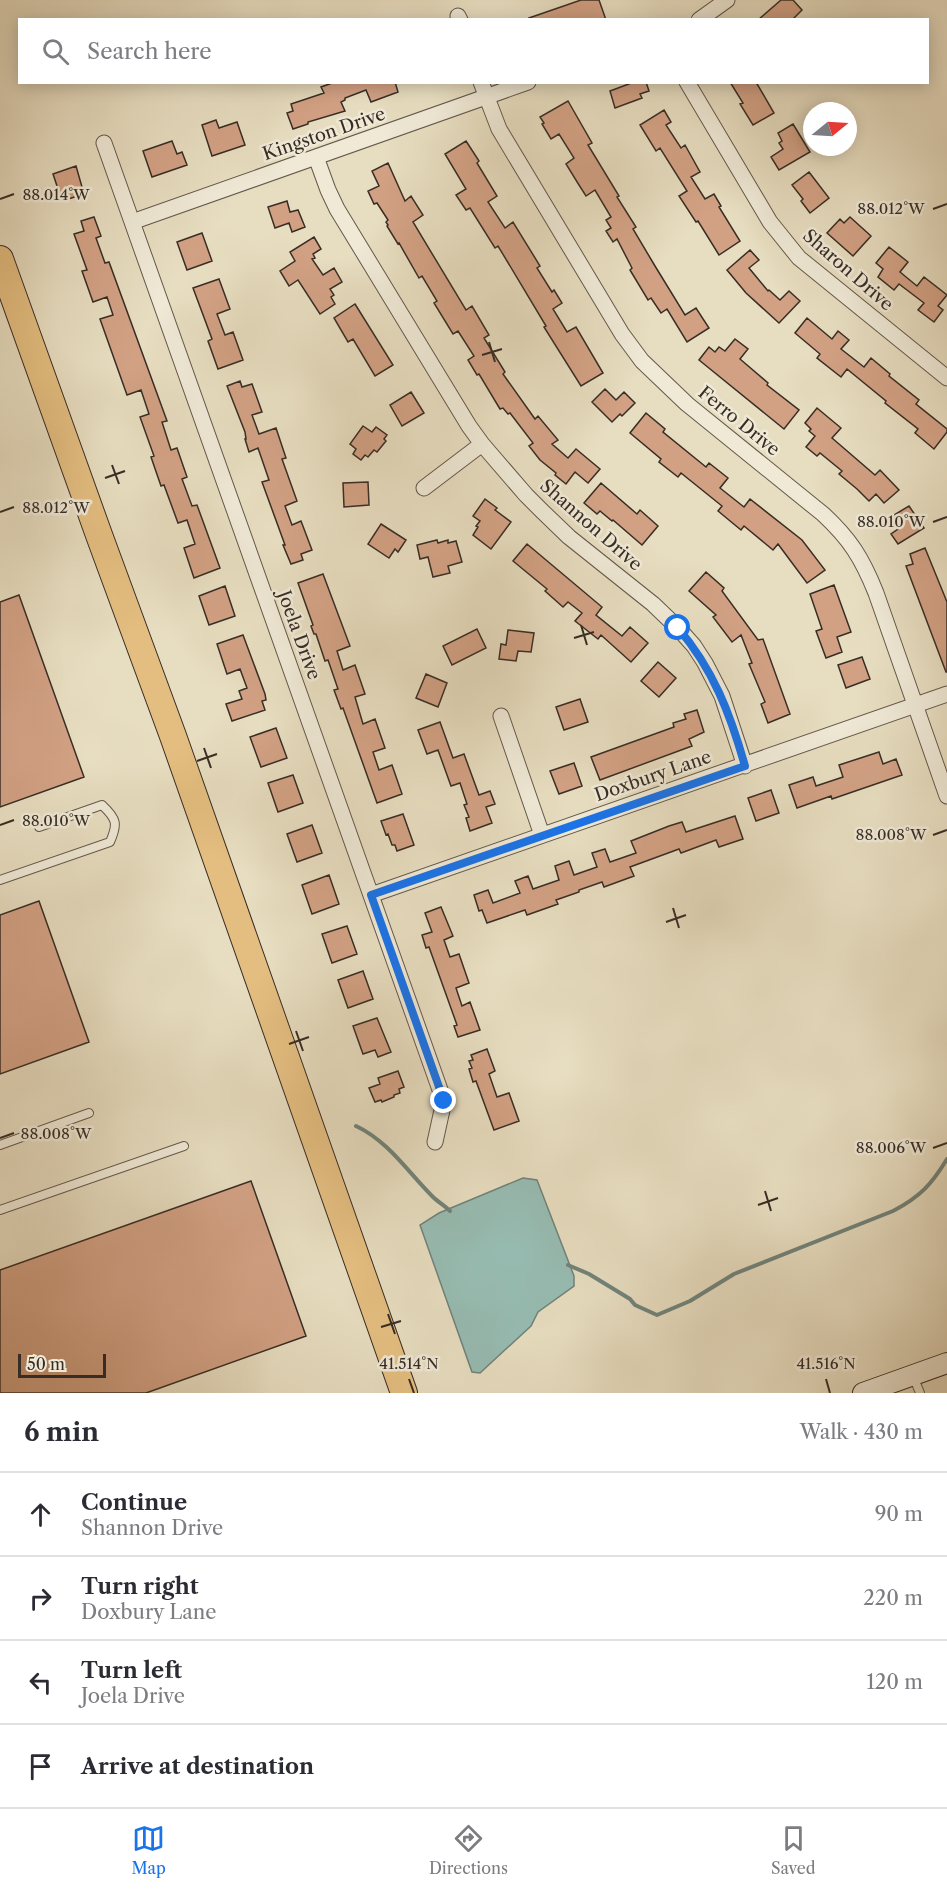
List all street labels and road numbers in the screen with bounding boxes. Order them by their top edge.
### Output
street label: Kingston Drive [260,103,388,165]
street label: Sharon Drive [798,225,898,315]
street label: Ferro Drive [694,381,784,461]
street label: Shannon Drive [535,475,647,575]
street label: Joela Drive [272,585,325,683]
street label: Doxbury Lane [592,746,714,806]

